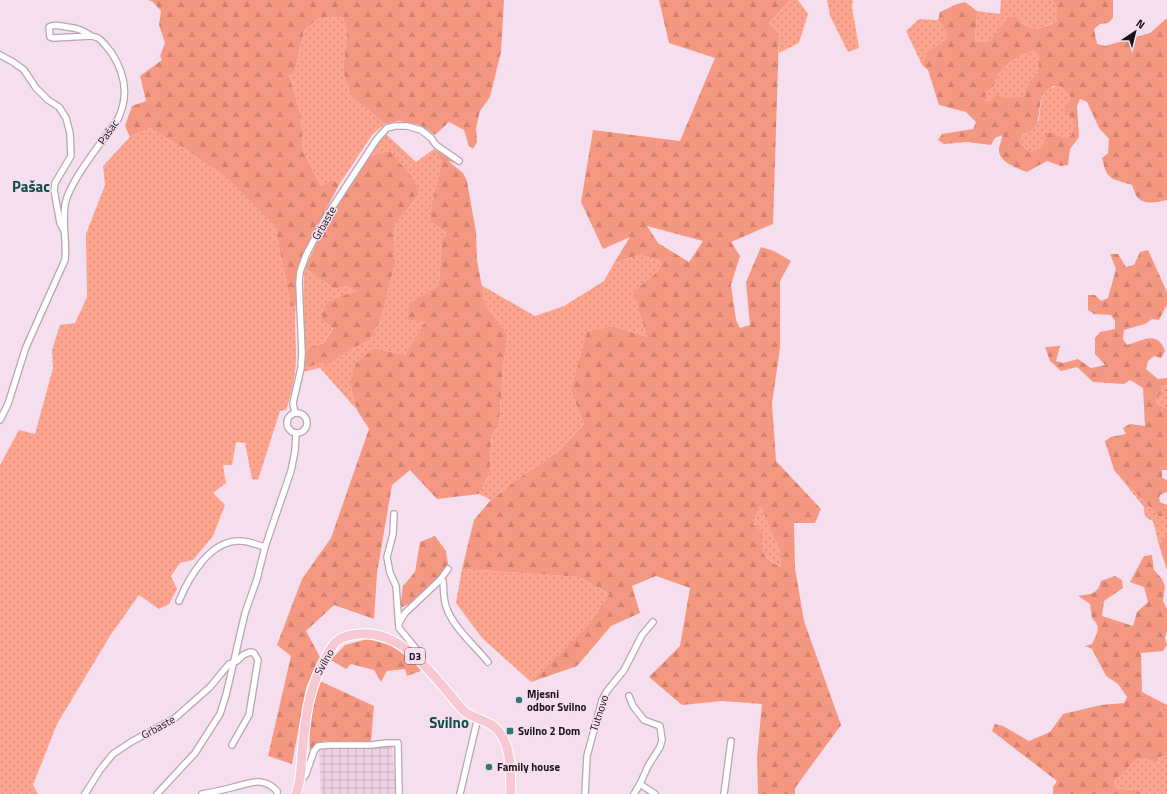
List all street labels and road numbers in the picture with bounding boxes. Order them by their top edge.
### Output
street label: Pašac [94,116,123,148]
street label: Grbaste [308,203,340,243]
street label: Svilno [310,646,338,678]
road number: D3 [405,648,425,664]
street label: Tutnovo [586,693,612,733]
street label: Grbaste [138,711,178,743]

